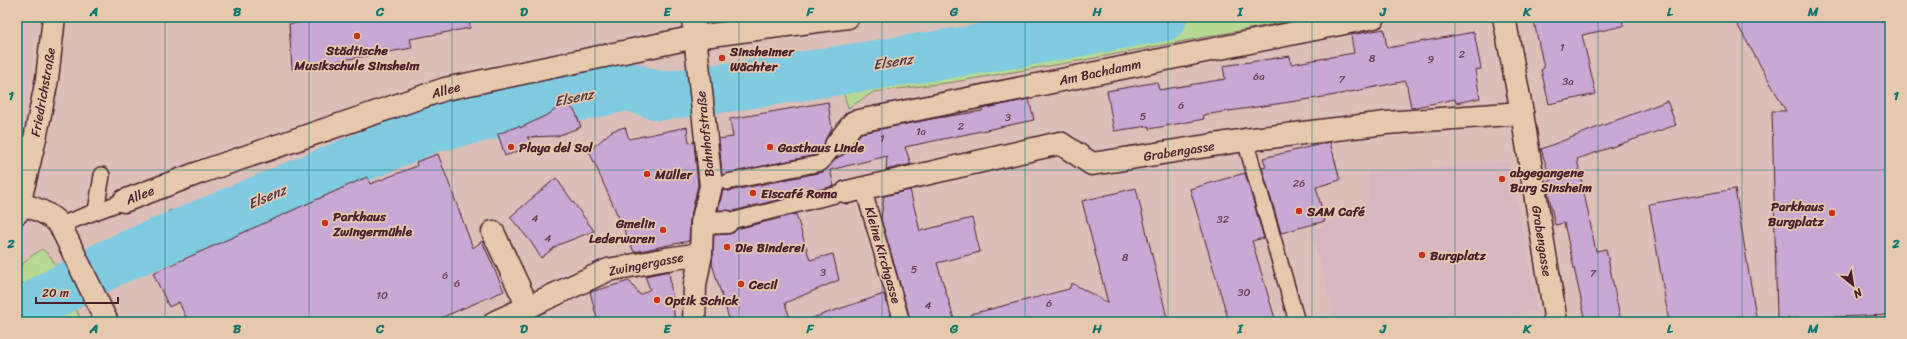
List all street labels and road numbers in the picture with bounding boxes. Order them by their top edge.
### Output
street label: Friedrichstraße [24,45,62,138]
street label: Am Bachdamm [1056,52,1143,92]
street label: Allee [428,75,463,105]
street label: Bahnhofstraße [689,89,721,178]
street label: Grabengasse [1142,134,1217,168]
street label: Allee [121,179,158,211]
street label: Kleine Kirchgasse [858,204,908,306]
street label: Grabengasse [1525,204,1559,279]
street label: Zwingergasse [606,245,686,283]

